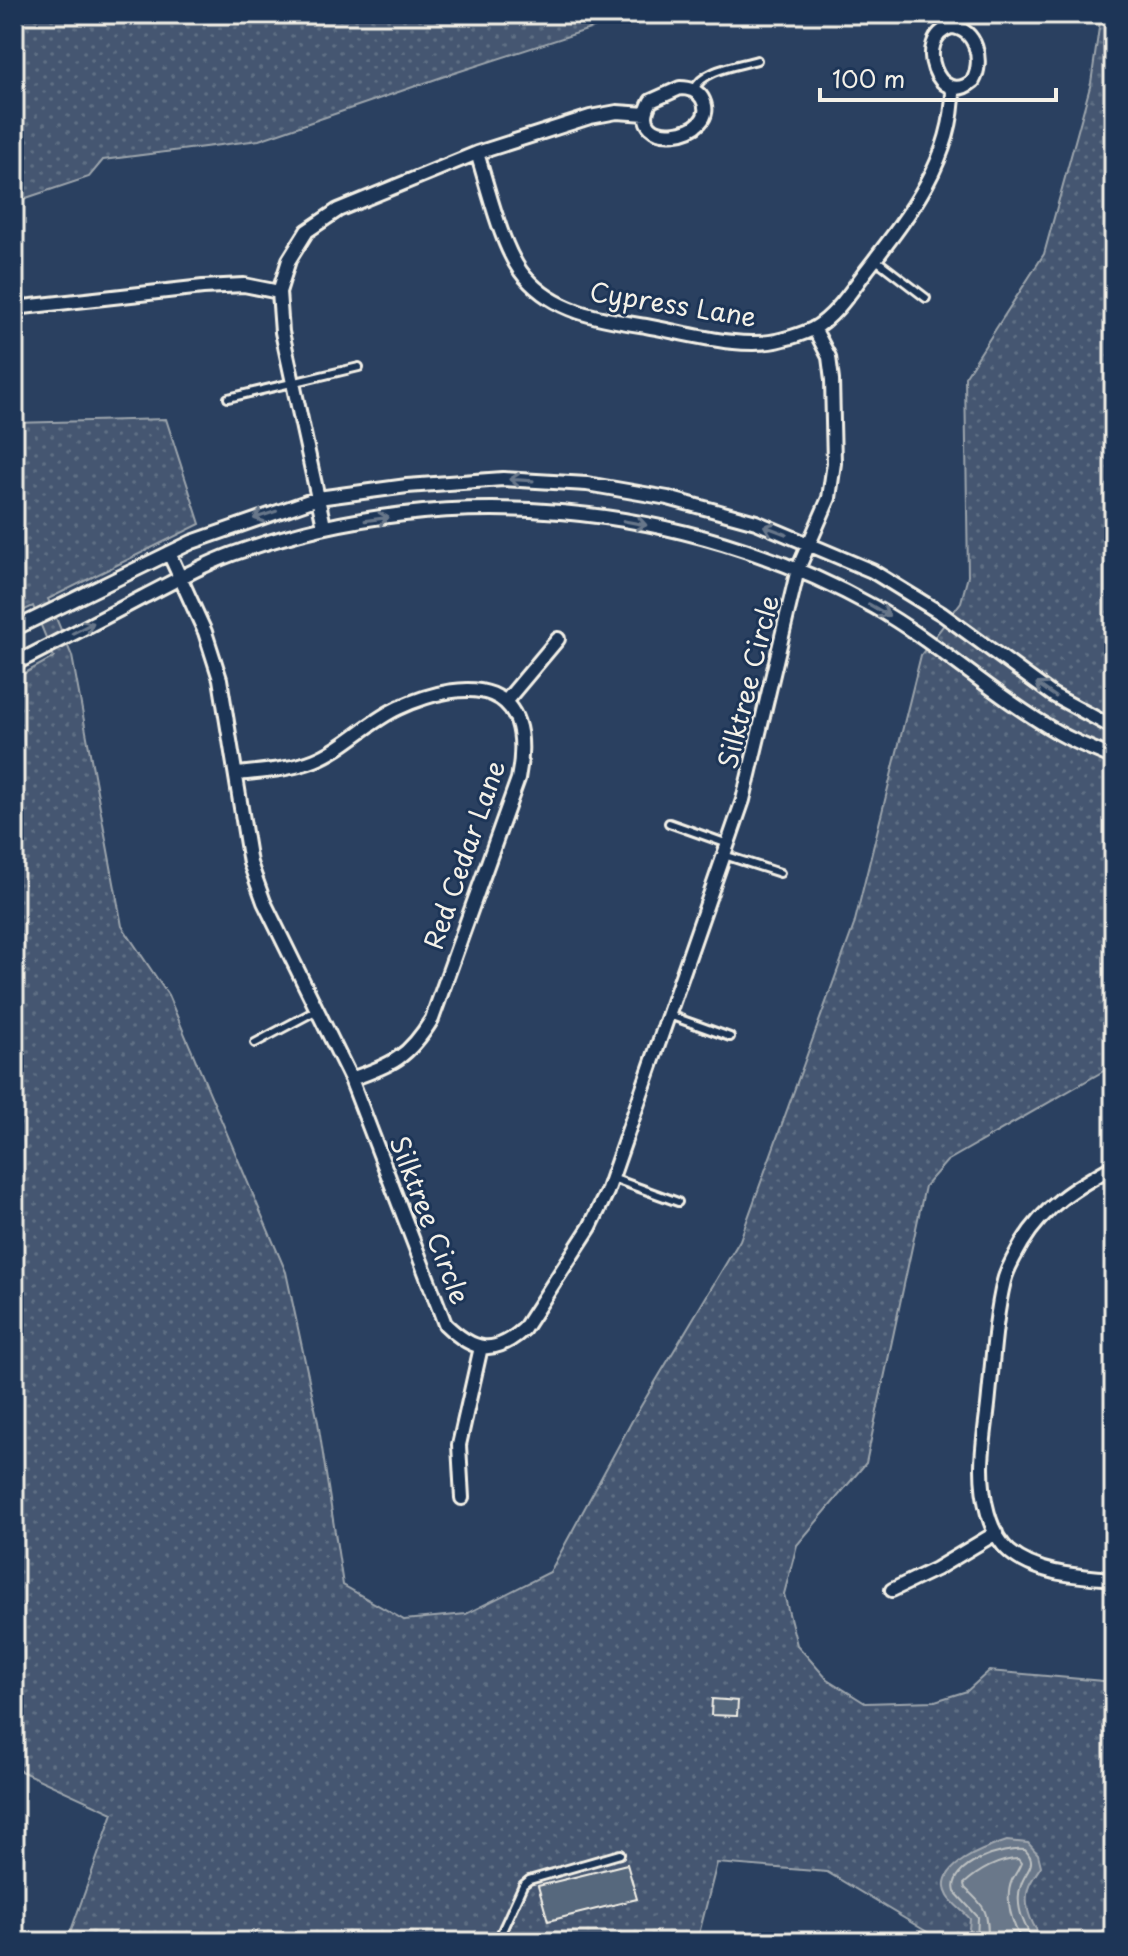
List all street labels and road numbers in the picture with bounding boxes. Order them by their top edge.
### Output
street label: Cypress Lane [587,271,759,336]
street label: Silktree Circle [707,591,788,773]
street label: Red Cedar Lane [413,755,514,954]
street label: Silktree Circle [380,1129,480,1310]

